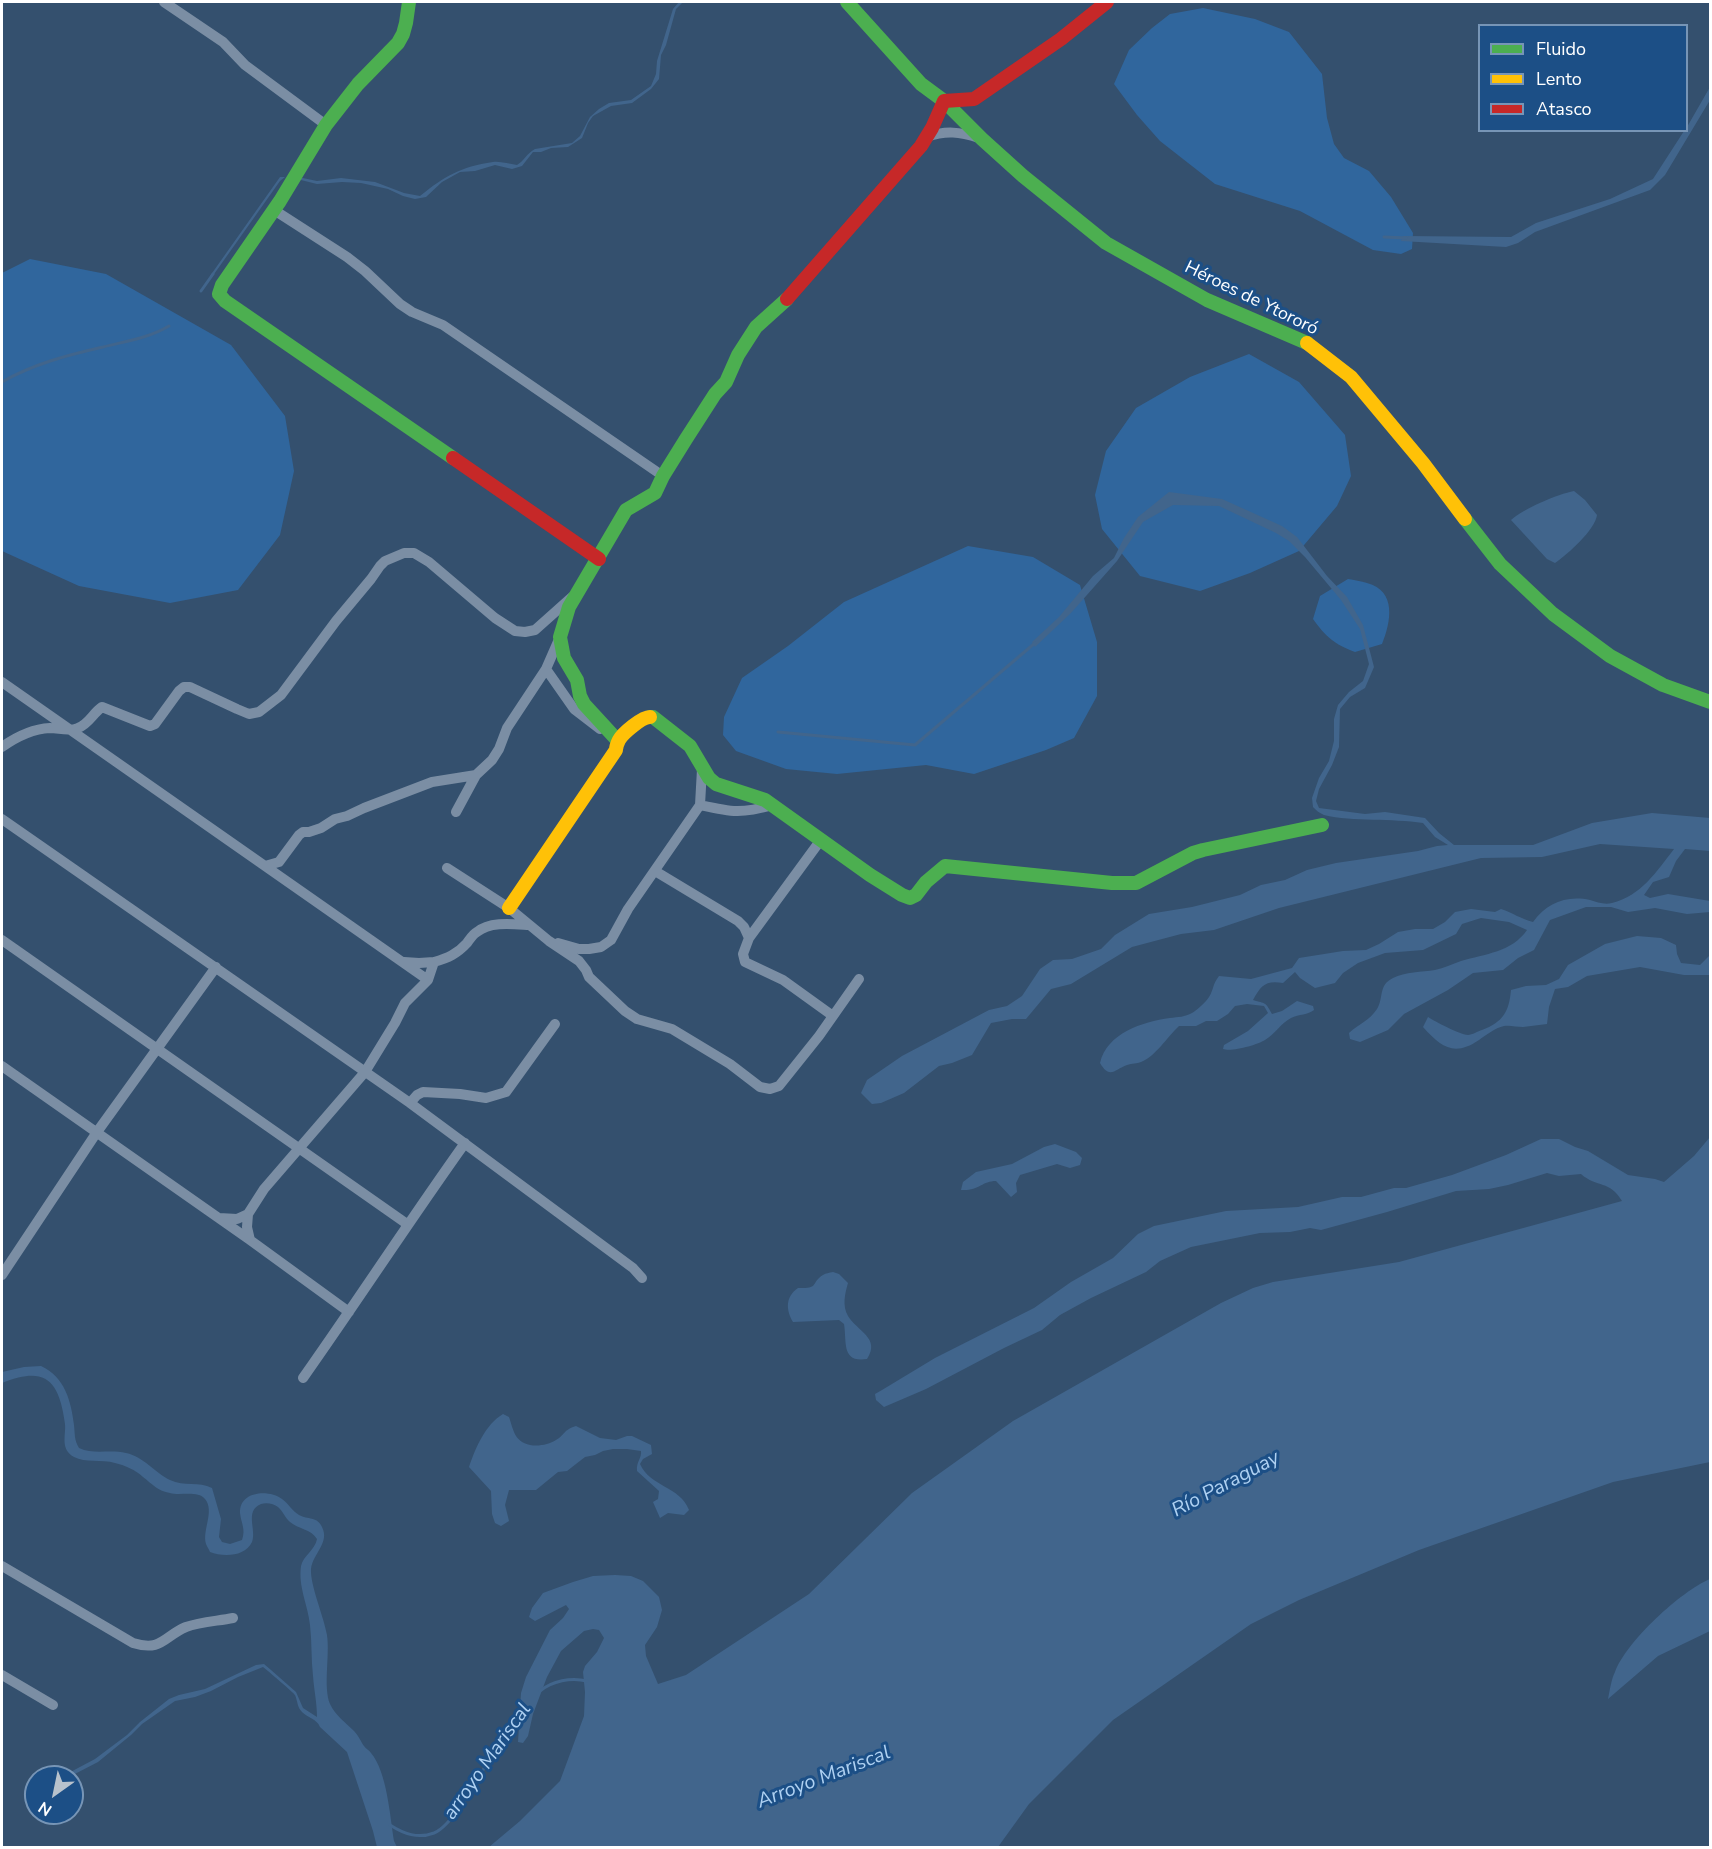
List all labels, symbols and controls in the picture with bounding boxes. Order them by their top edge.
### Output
legend [1478,24,1688,132]
text: Fluido [1536,37,1586,61]
text: Lento [1536,67,1582,91]
text: Atasco [1536,97,1592,121]
street label: Héroes de Ytororó [1181,257,1321,341]
water label: Río Paraguay [1168,1447,1284,1523]
water label: arroyo Mariscal [439,1699,537,1825]
water label: Arroyo Mariscal [754,1742,894,1814]
north arrow [24,1765,84,1825]
text: N [34,1796,56,1821]

